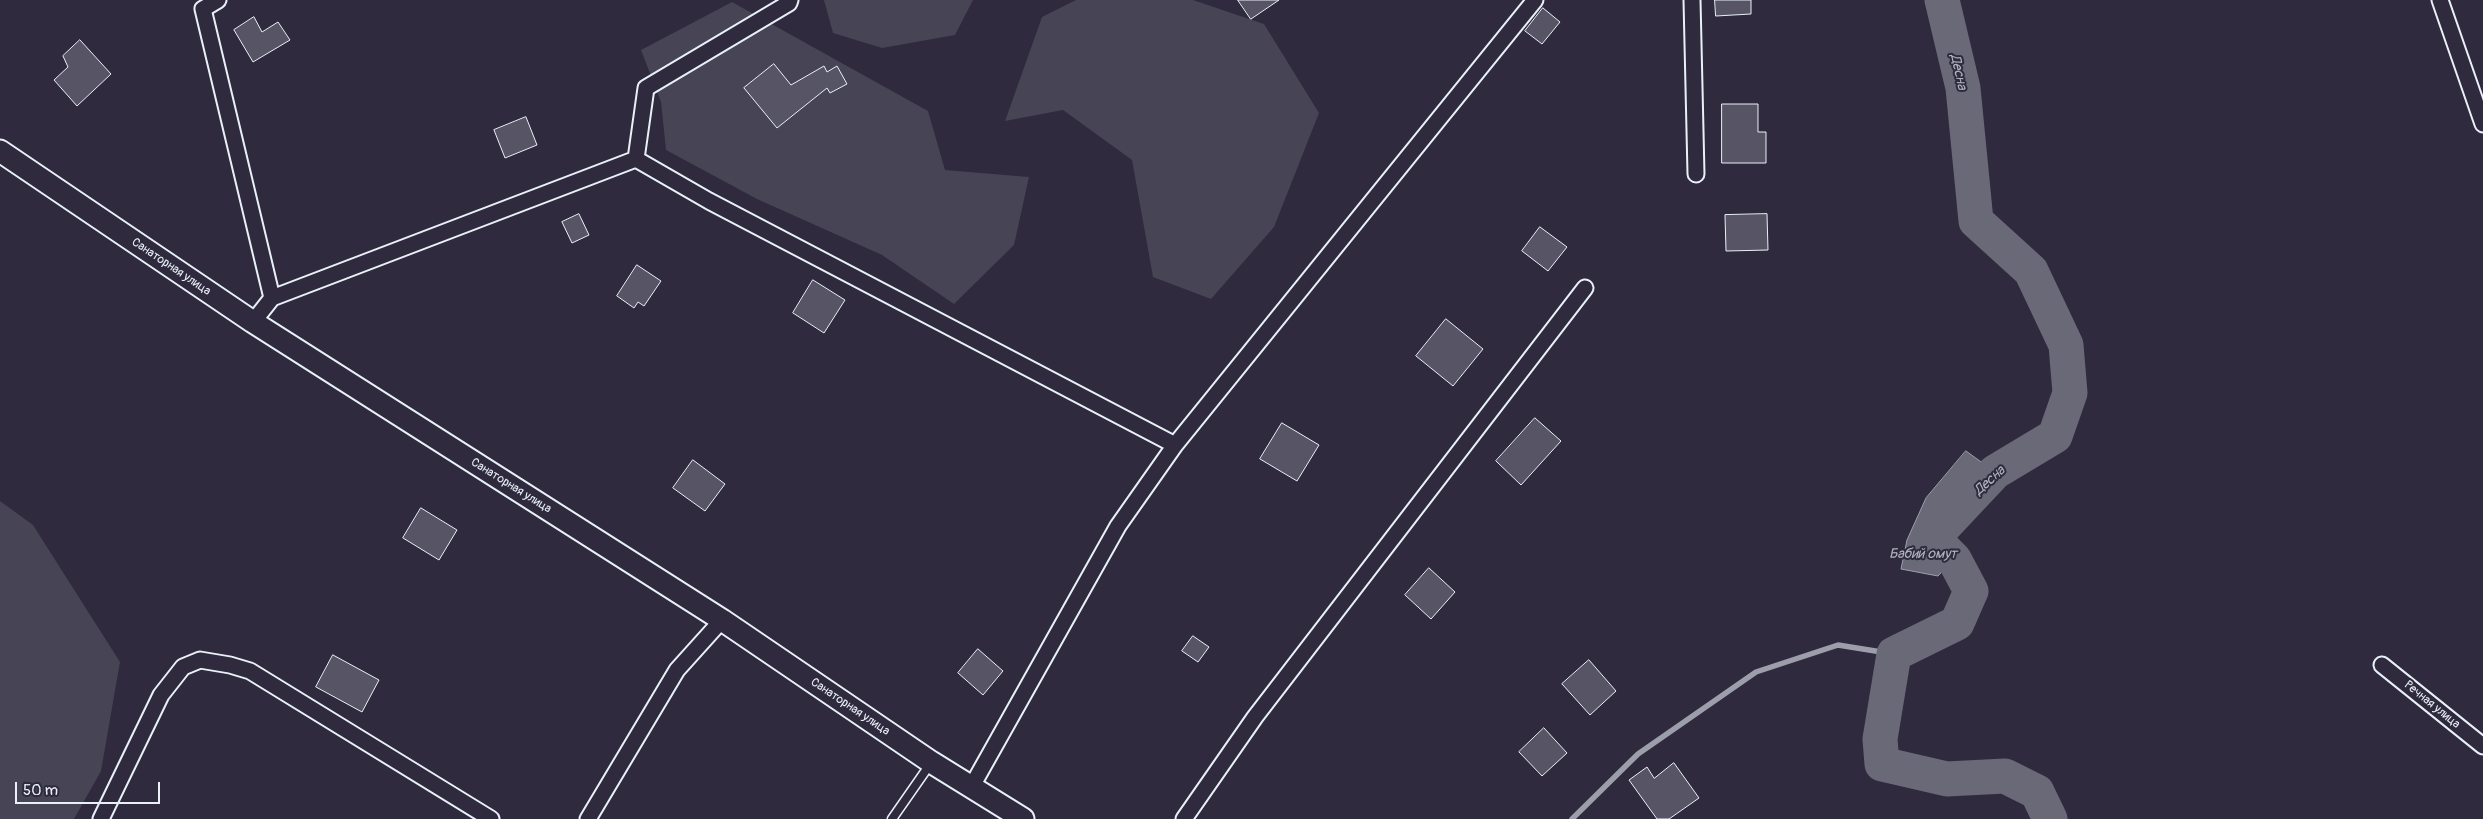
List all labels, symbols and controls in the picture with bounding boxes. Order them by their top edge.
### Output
water label: Десна [1946,53,1970,91]
street label: Санаторная улица [129,235,213,299]
street label: Санаторная улица [468,455,554,517]
water label: Десна [1971,463,2009,499]
water label: Бабий омут [1889,546,1957,562]
street label: Санаторная улица [808,675,892,739]
street label: Речная улица [2401,678,2463,732]
scale bar [18,772,162,804]
text: 50 m [23,781,58,800]

